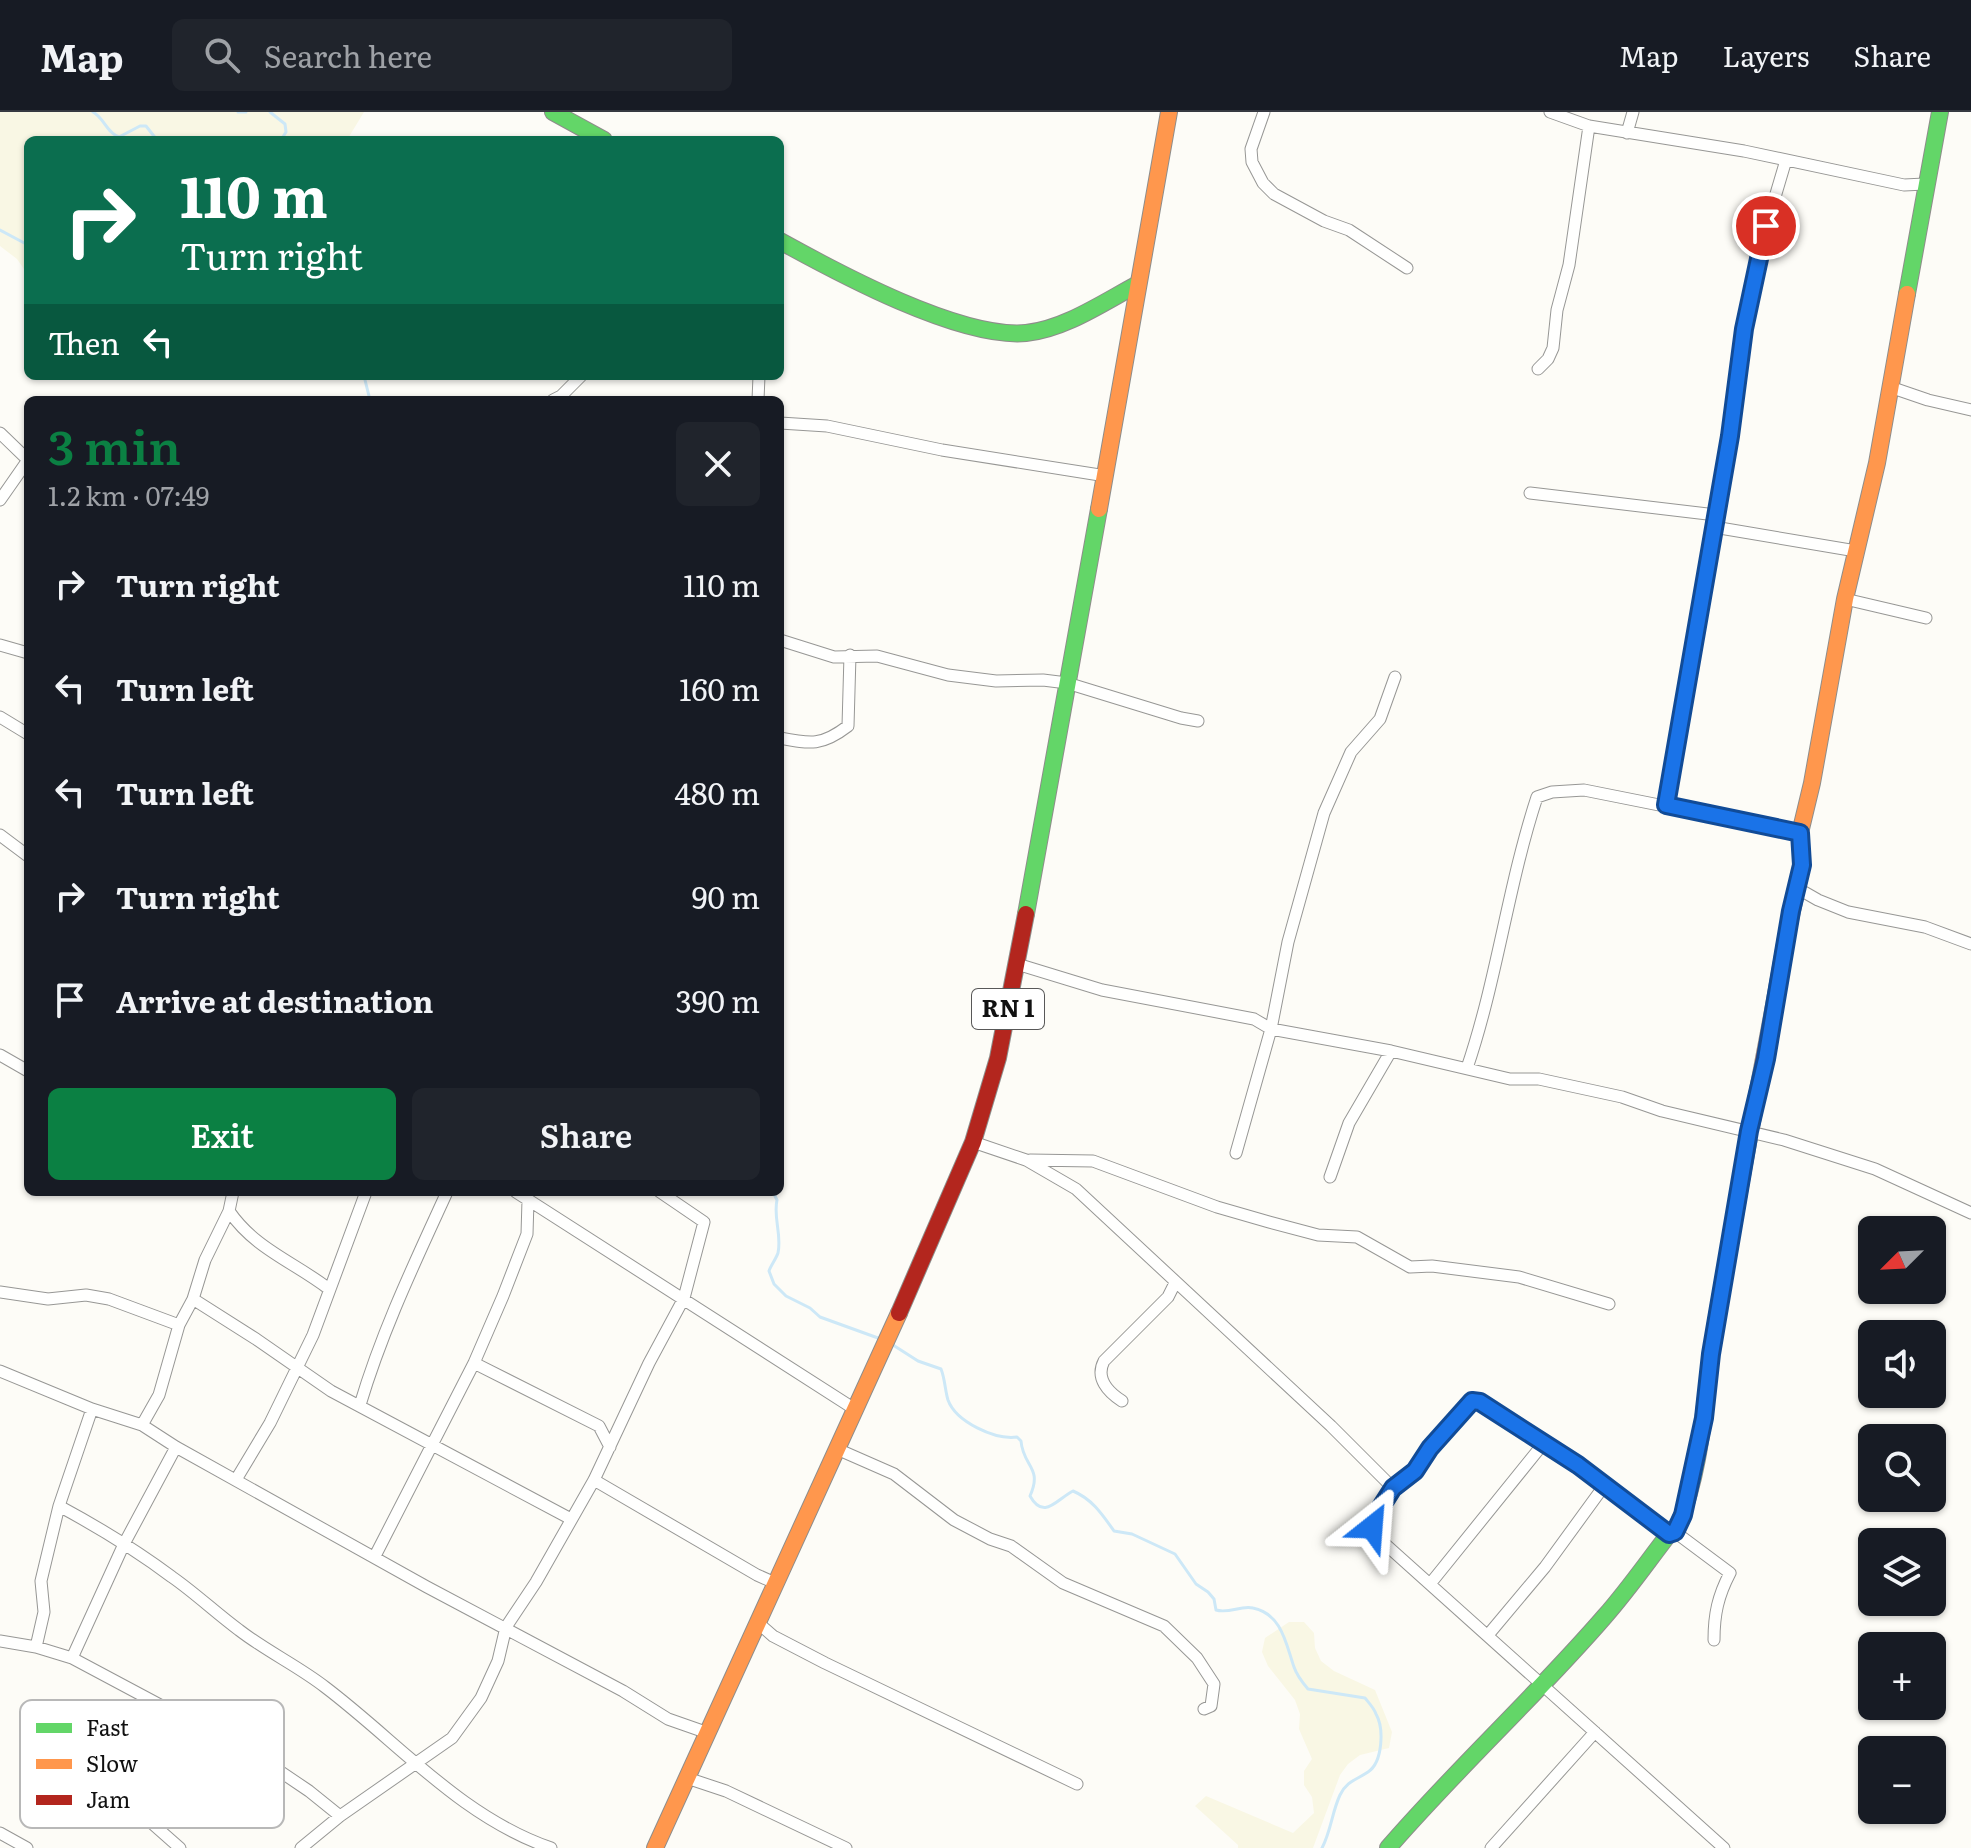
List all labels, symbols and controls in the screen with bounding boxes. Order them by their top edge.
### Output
search box [172,19,732,91]
text: Map [40,27,124,84]
icon: search [200,33,244,77]
text: Search here [264,33,432,77]
text: Map [1619,34,1678,76]
text: Layers [1722,34,1809,76]
text: Share [1853,34,1931,76]
text: 110 m [180,152,328,235]
icon: right [48,168,152,272]
pin [1732,192,1800,260]
icon: arrive [1744,204,1788,248]
text: Turn right [180,228,363,281]
text: Then [48,320,120,364]
icon: left [136,320,180,364]
text: 3 min [48,409,181,480]
button: close [676,422,760,506]
text: 1.2 km · 07:49 [48,475,209,514]
icon: right [48,562,92,606]
text: Turn right [116,562,280,606]
text: 110 m [683,562,760,606]
icon: left [48,666,92,710]
text: Turn left [116,666,254,710]
text: 160 m [679,666,760,710]
icon: left [48,770,92,814]
text: Turn left [116,770,254,814]
text: 480 m [675,770,760,814]
icon: right [48,874,92,918]
text: Turn right [116,874,280,918]
text: 90 m [692,874,760,918]
icon: arrive [48,978,92,1022]
text: Arrive at destination [116,978,433,1022]
text: 390 m [676,978,760,1022]
road number: RN 1 [972,989,1044,1029]
button: Exit [48,1088,396,1180]
button: Share [412,1088,760,1180]
north arrow [1858,1216,1946,1304]
map controls [1858,1216,1946,1824]
button: sound [1858,1320,1946,1408]
button: search [1858,1424,1946,1512]
position arrow [1330,1485,1414,1569]
button: layers [1858,1528,1946,1616]
button: + [1858,1632,1946,1720]
legend [20,1700,284,1828]
text: Fast [86,1710,129,1743]
button: − [1858,1736,1946,1824]
text: Slow [86,1746,138,1779]
text: Jam [86,1782,130,1815]

